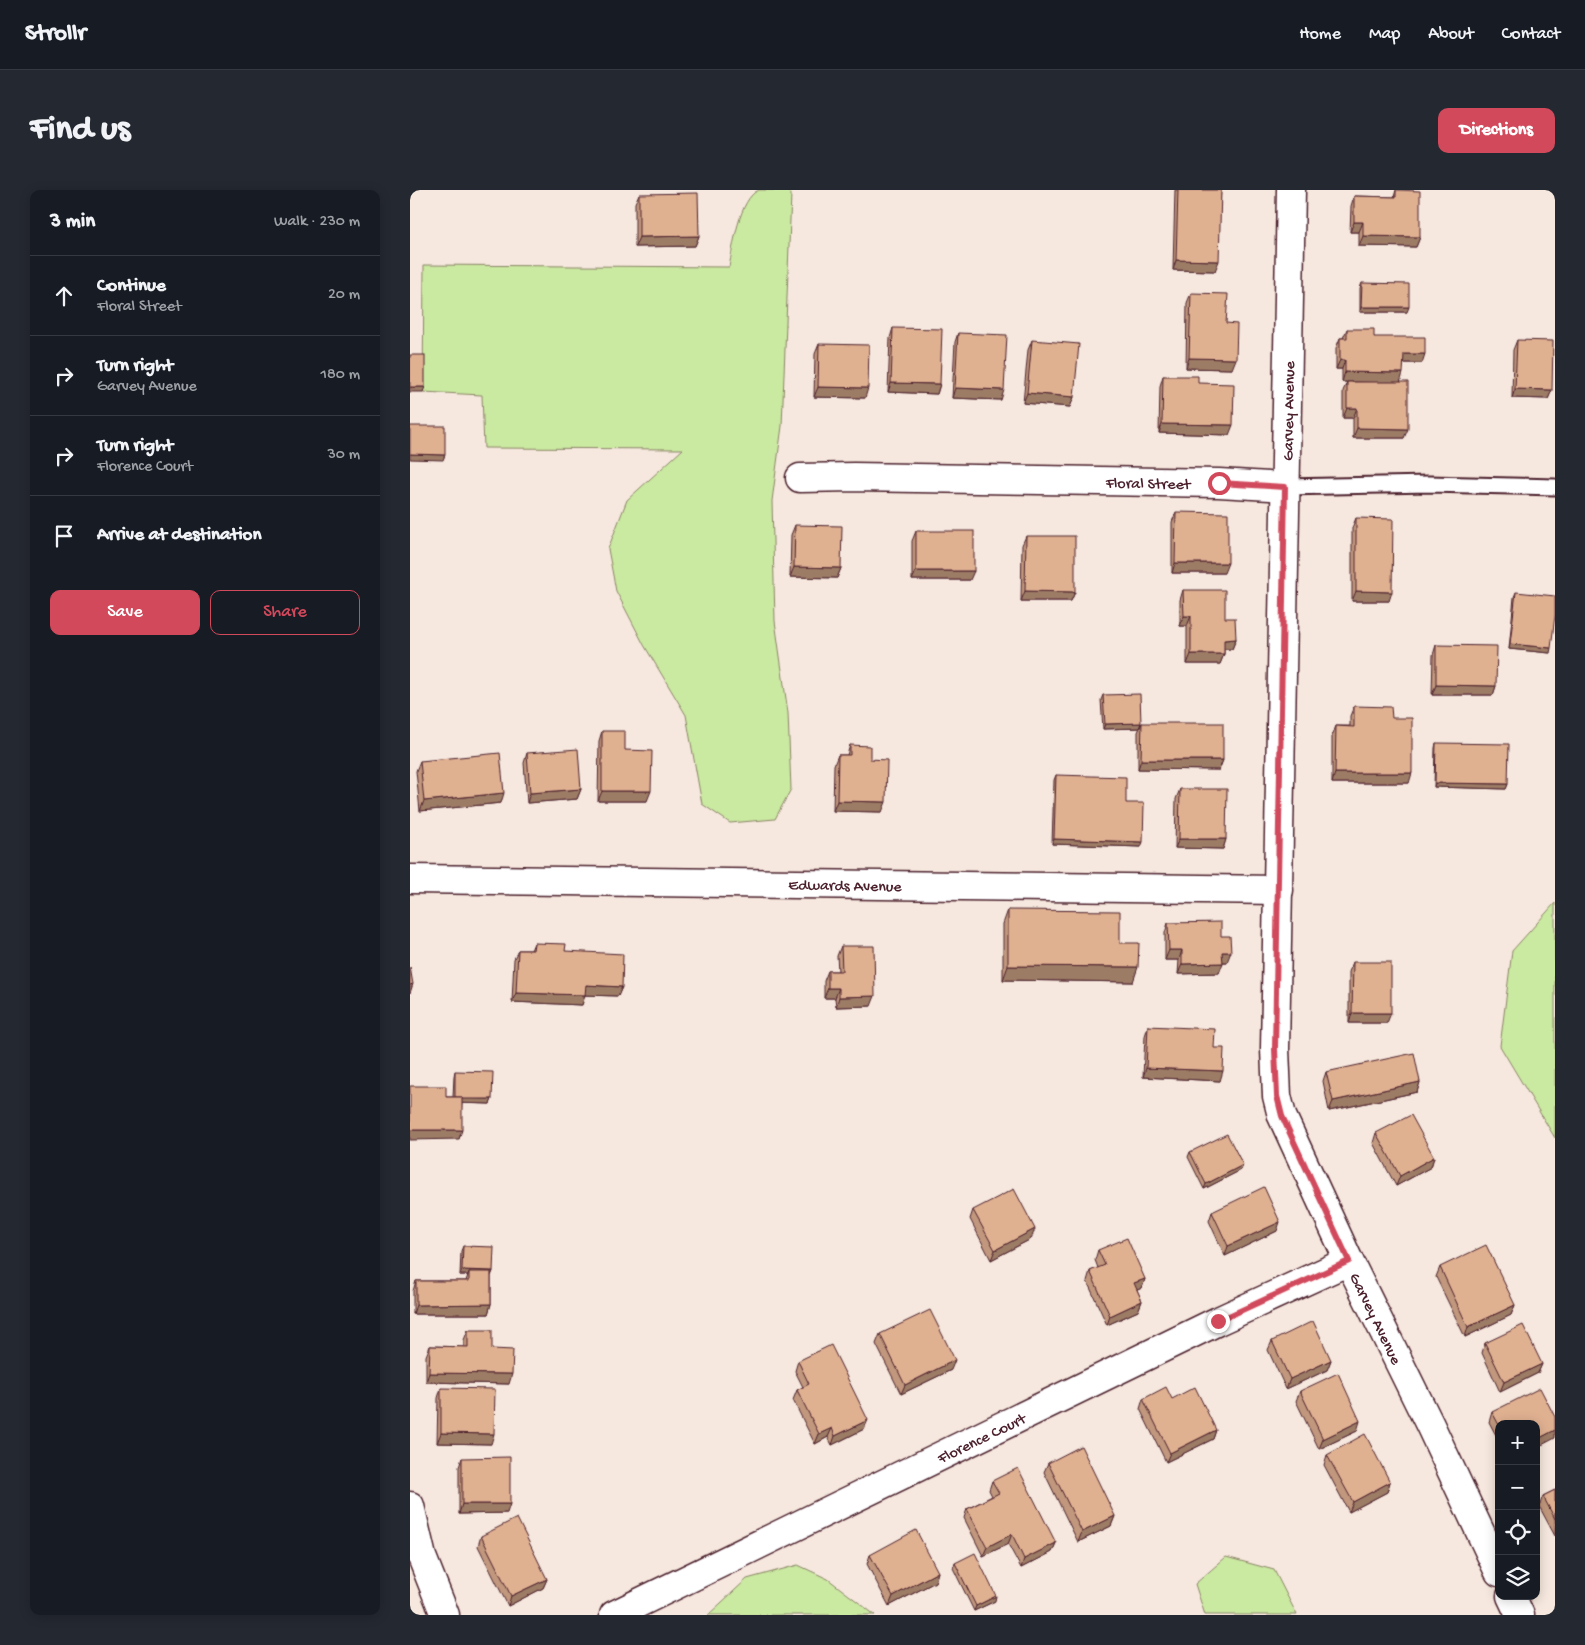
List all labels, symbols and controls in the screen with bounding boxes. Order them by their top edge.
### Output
text: Strollr [25,20,86,49]
text: Home [1299,24,1341,45]
text: Map [1369,24,1400,45]
text: About [1428,24,1474,45]
text: Contact [1502,24,1560,45]
button: Directions [1438,108,1555,153]
text: Find us [30,110,130,151]
text: 3 min [50,210,95,235]
text: Walk · 230 m [274,213,360,232]
text: Continue [97,275,166,298]
icon: ahead [50,282,78,310]
text: 20 m [328,286,360,305]
text: Floral Street [97,298,182,317]
text: Turn right [97,355,173,378]
street label: Garvey Avenue [1280,360,1301,461]
icon: right [50,362,78,390]
text: 180 m [321,366,360,385]
text: Garvey Avenue [97,378,197,397]
text: Turn right [97,435,173,458]
icon: right [50,442,78,470]
text: 30 m [327,446,360,465]
text: Florence Court [97,458,193,477]
route start [1208,472,1231,495]
street label: Floral Street [1105,475,1192,496]
icon: arrive [50,522,78,550]
text: Arrive at destination [97,524,261,547]
button: Save [50,590,200,635]
button: Share [210,590,360,635]
street label: Edwards Avenue [788,877,903,898]
street label: Garvey Avenue [1343,1271,1405,1369]
route end [1207,1310,1230,1333]
street label: Florence Court [934,1410,1031,1470]
map controls [1495,1420,1540,1600]
button: + [1495,1420,1540,1465]
button: − [1495,1465,1540,1510]
button: locate [1495,1510,1540,1555]
button: layers [1495,1555,1540,1600]

